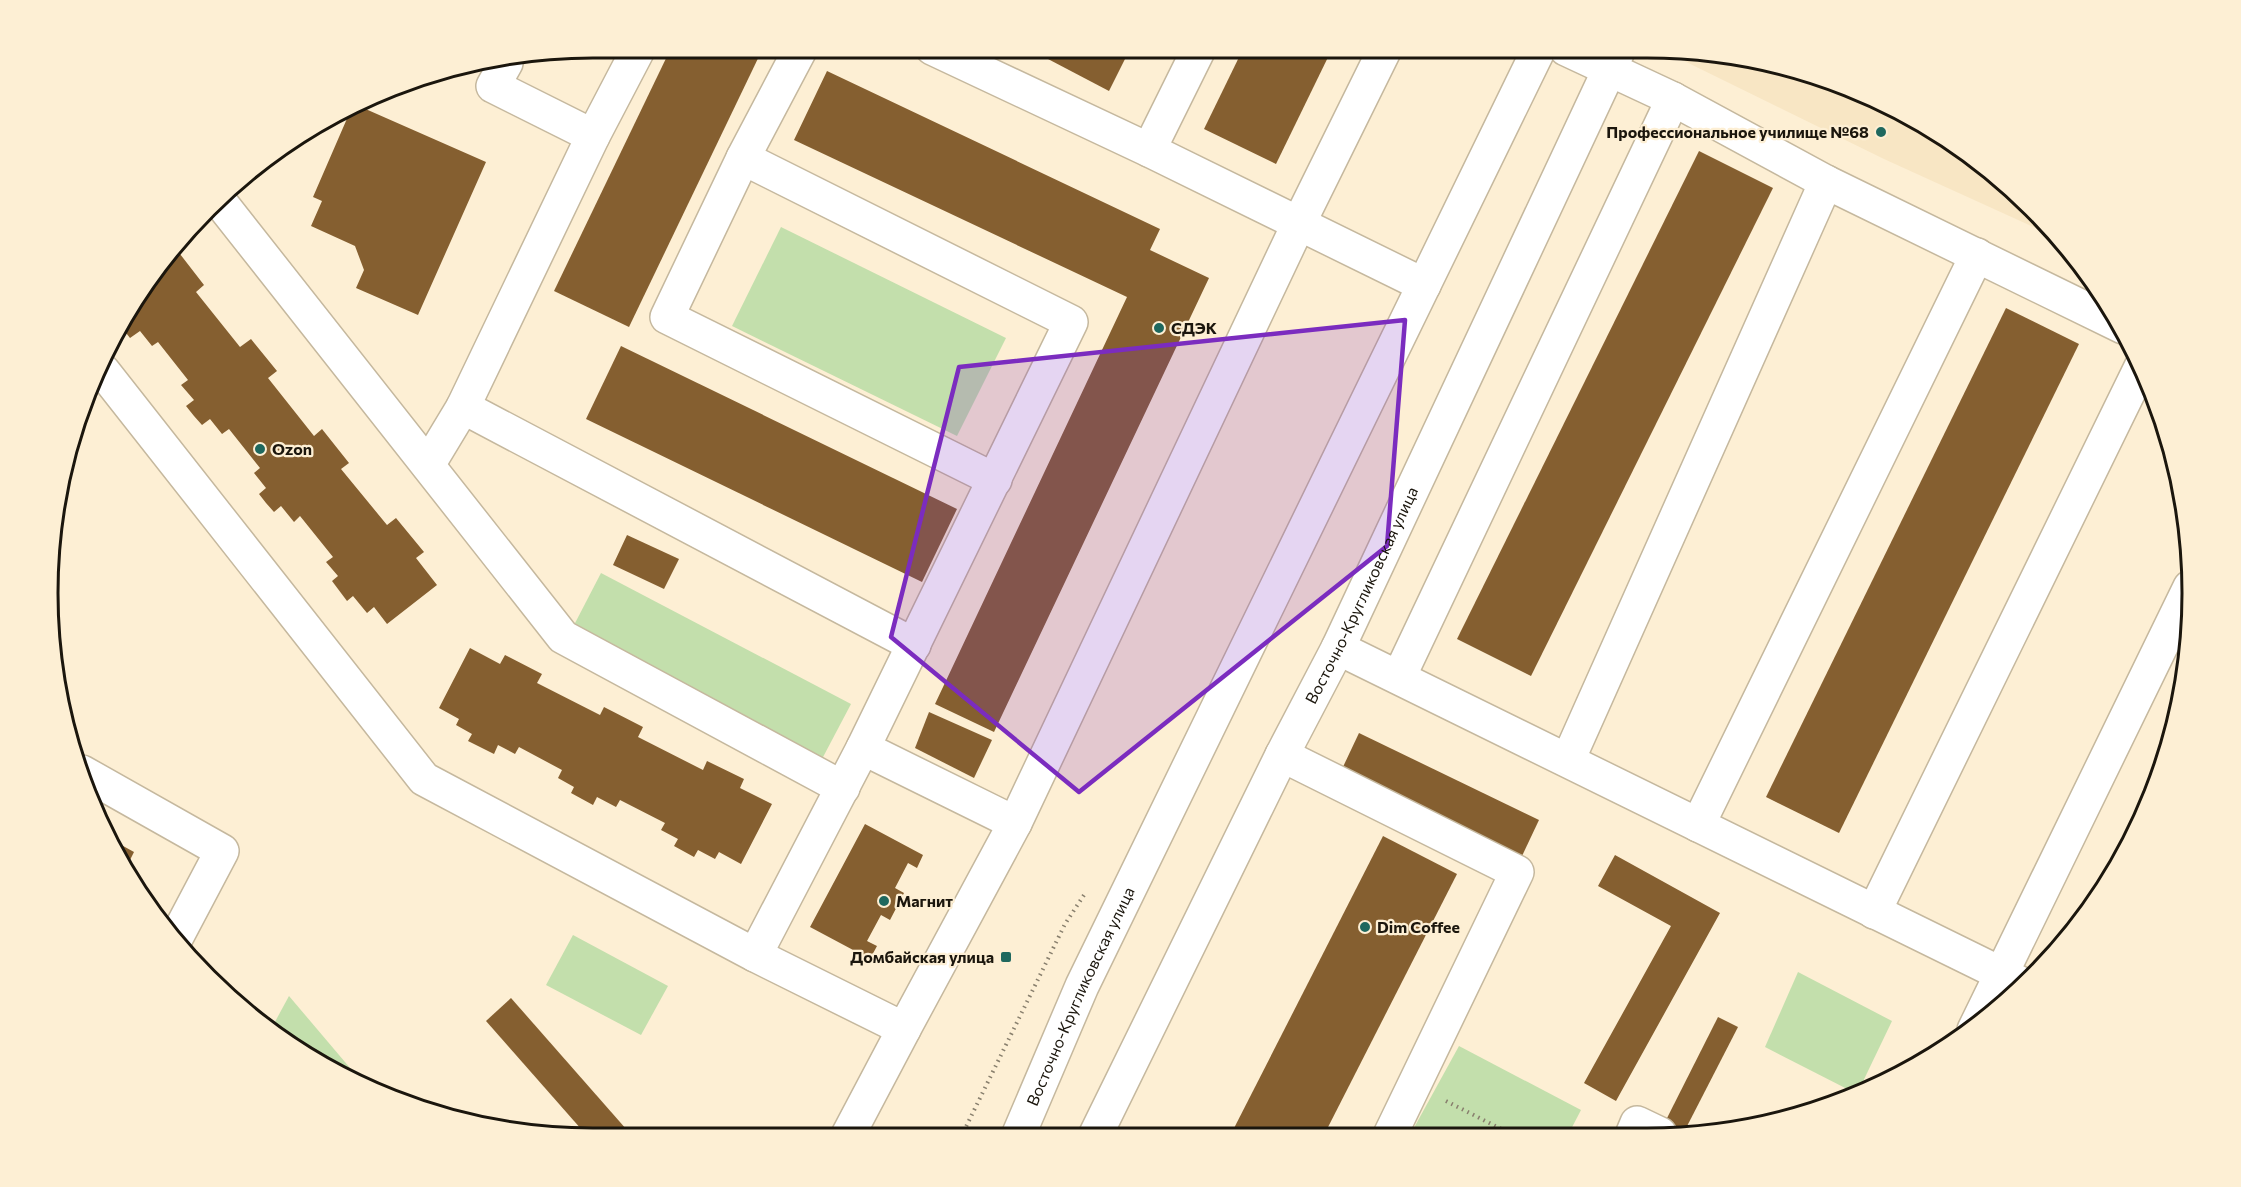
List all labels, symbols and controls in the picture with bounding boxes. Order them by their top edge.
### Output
place label: Профессиональное училище №68 [1606,122,1869,141]
marker: Профессиональное училище №68 [1874,125,1888,139]
place label: СДЭК [1171,318,1217,337]
marker: СДЭК [1152,321,1166,335]
place label: Ozon [272,439,312,458]
marker: Ozon [253,442,267,456]
street label: Восточно-Кругликовская улица [1301,483,1421,707]
street label: Восточно-Кругликовская улица [1022,884,1138,1108]
place label: Магнит [896,891,953,910]
marker: Магнит [877,894,891,908]
place label: Dim Coffee [1377,917,1460,936]
marker: Dim Coffee [1358,920,1372,934]
place label: Домбайская улица [850,947,994,966]
marker: Домбайская улица [999,950,1013,964]

